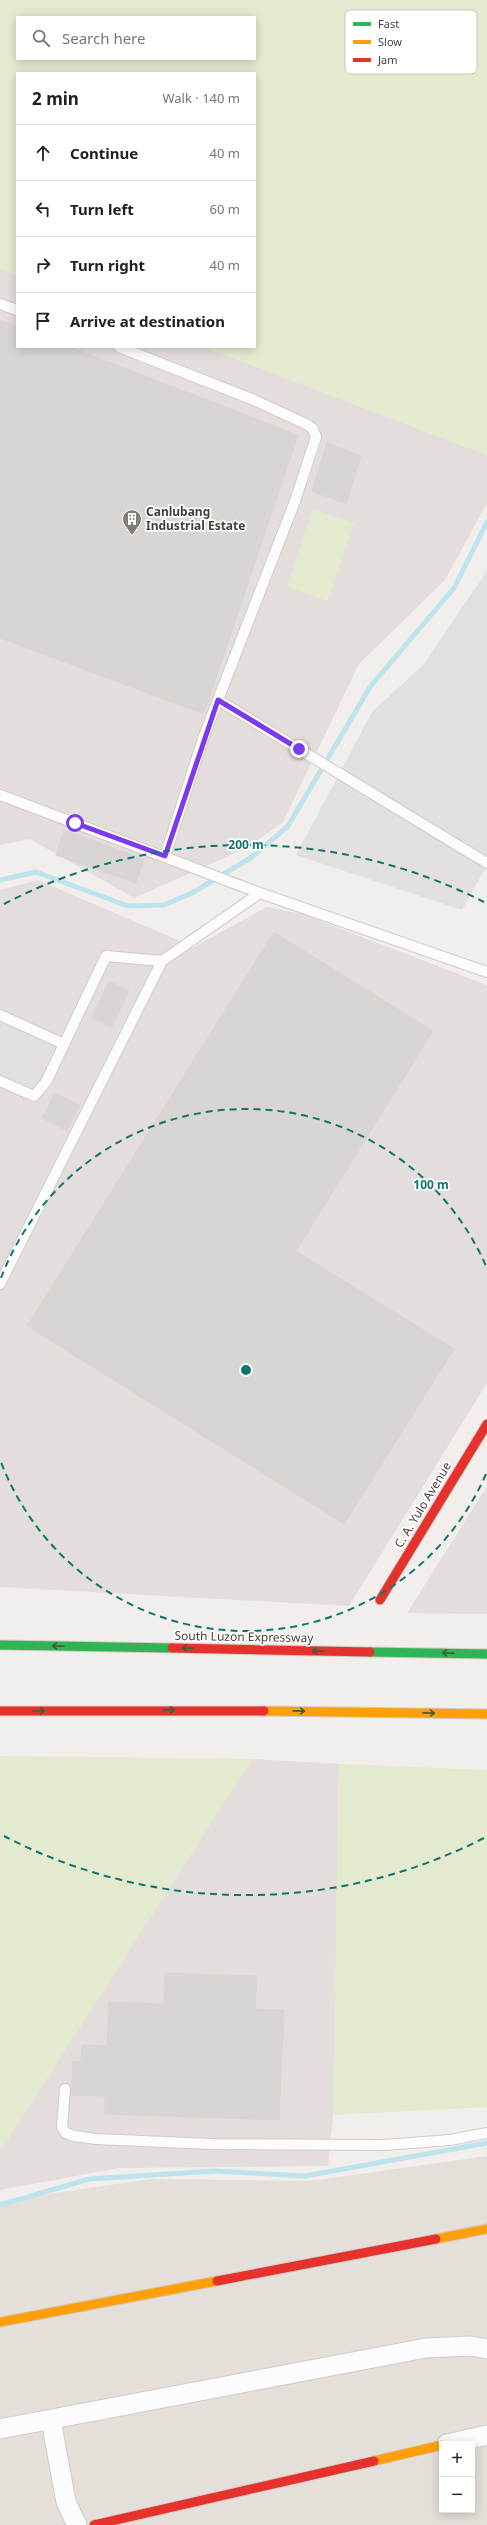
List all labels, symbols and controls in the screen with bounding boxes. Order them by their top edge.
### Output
legend [345,10,477,74]
search box [16,16,256,60]
text: Fast [378,16,399,31]
icon: search [30,27,52,49]
text: Search here [62,28,145,48]
text: Slow [378,34,402,49]
text: Jam [377,52,397,67]
text: 2 min [32,87,79,110]
text: Walk · 140 m [162,89,240,107]
icon: ahead [32,142,54,164]
text: Continue [70,143,138,163]
text: 40 m [210,144,240,162]
icon: left [32,198,54,220]
text: Turn left [70,199,134,219]
text: 60 m [210,200,240,218]
icon: right [32,254,54,276]
text: Turn right [70,255,145,275]
text: 40 m [210,256,240,274]
icon: arrive [32,310,54,332]
text: Arrive at destination [70,311,225,331]
place label: Canlubang Industrial Estate [146,503,245,534]
building icon: Canlubang Industrial Estate [121,508,143,536]
route end [290,740,308,758]
route start [66,814,84,832]
text: 200 m [228,836,264,853]
text: 100 m [413,1176,449,1193]
centre of rings [239,1363,253,1377]
street label: C. A. Yulo Avenue [390,1458,455,1551]
street label: South Luzon Expressway [174,1627,314,1646]
one-way arrow [52,1642,65,1650]
one-way arrow [182,1644,195,1652]
one-way arrow [312,1647,325,1654]
one-way arrow [442,1649,455,1657]
one-way arrow [162,1706,175,1714]
one-way arrow [32,1707,45,1715]
one-way arrow [292,1708,305,1715]
one-way arrow [422,1709,435,1717]
map controls [439,2441,475,2513]
button: + [439,2441,475,2477]
button: − [439,2477,475,2513]

